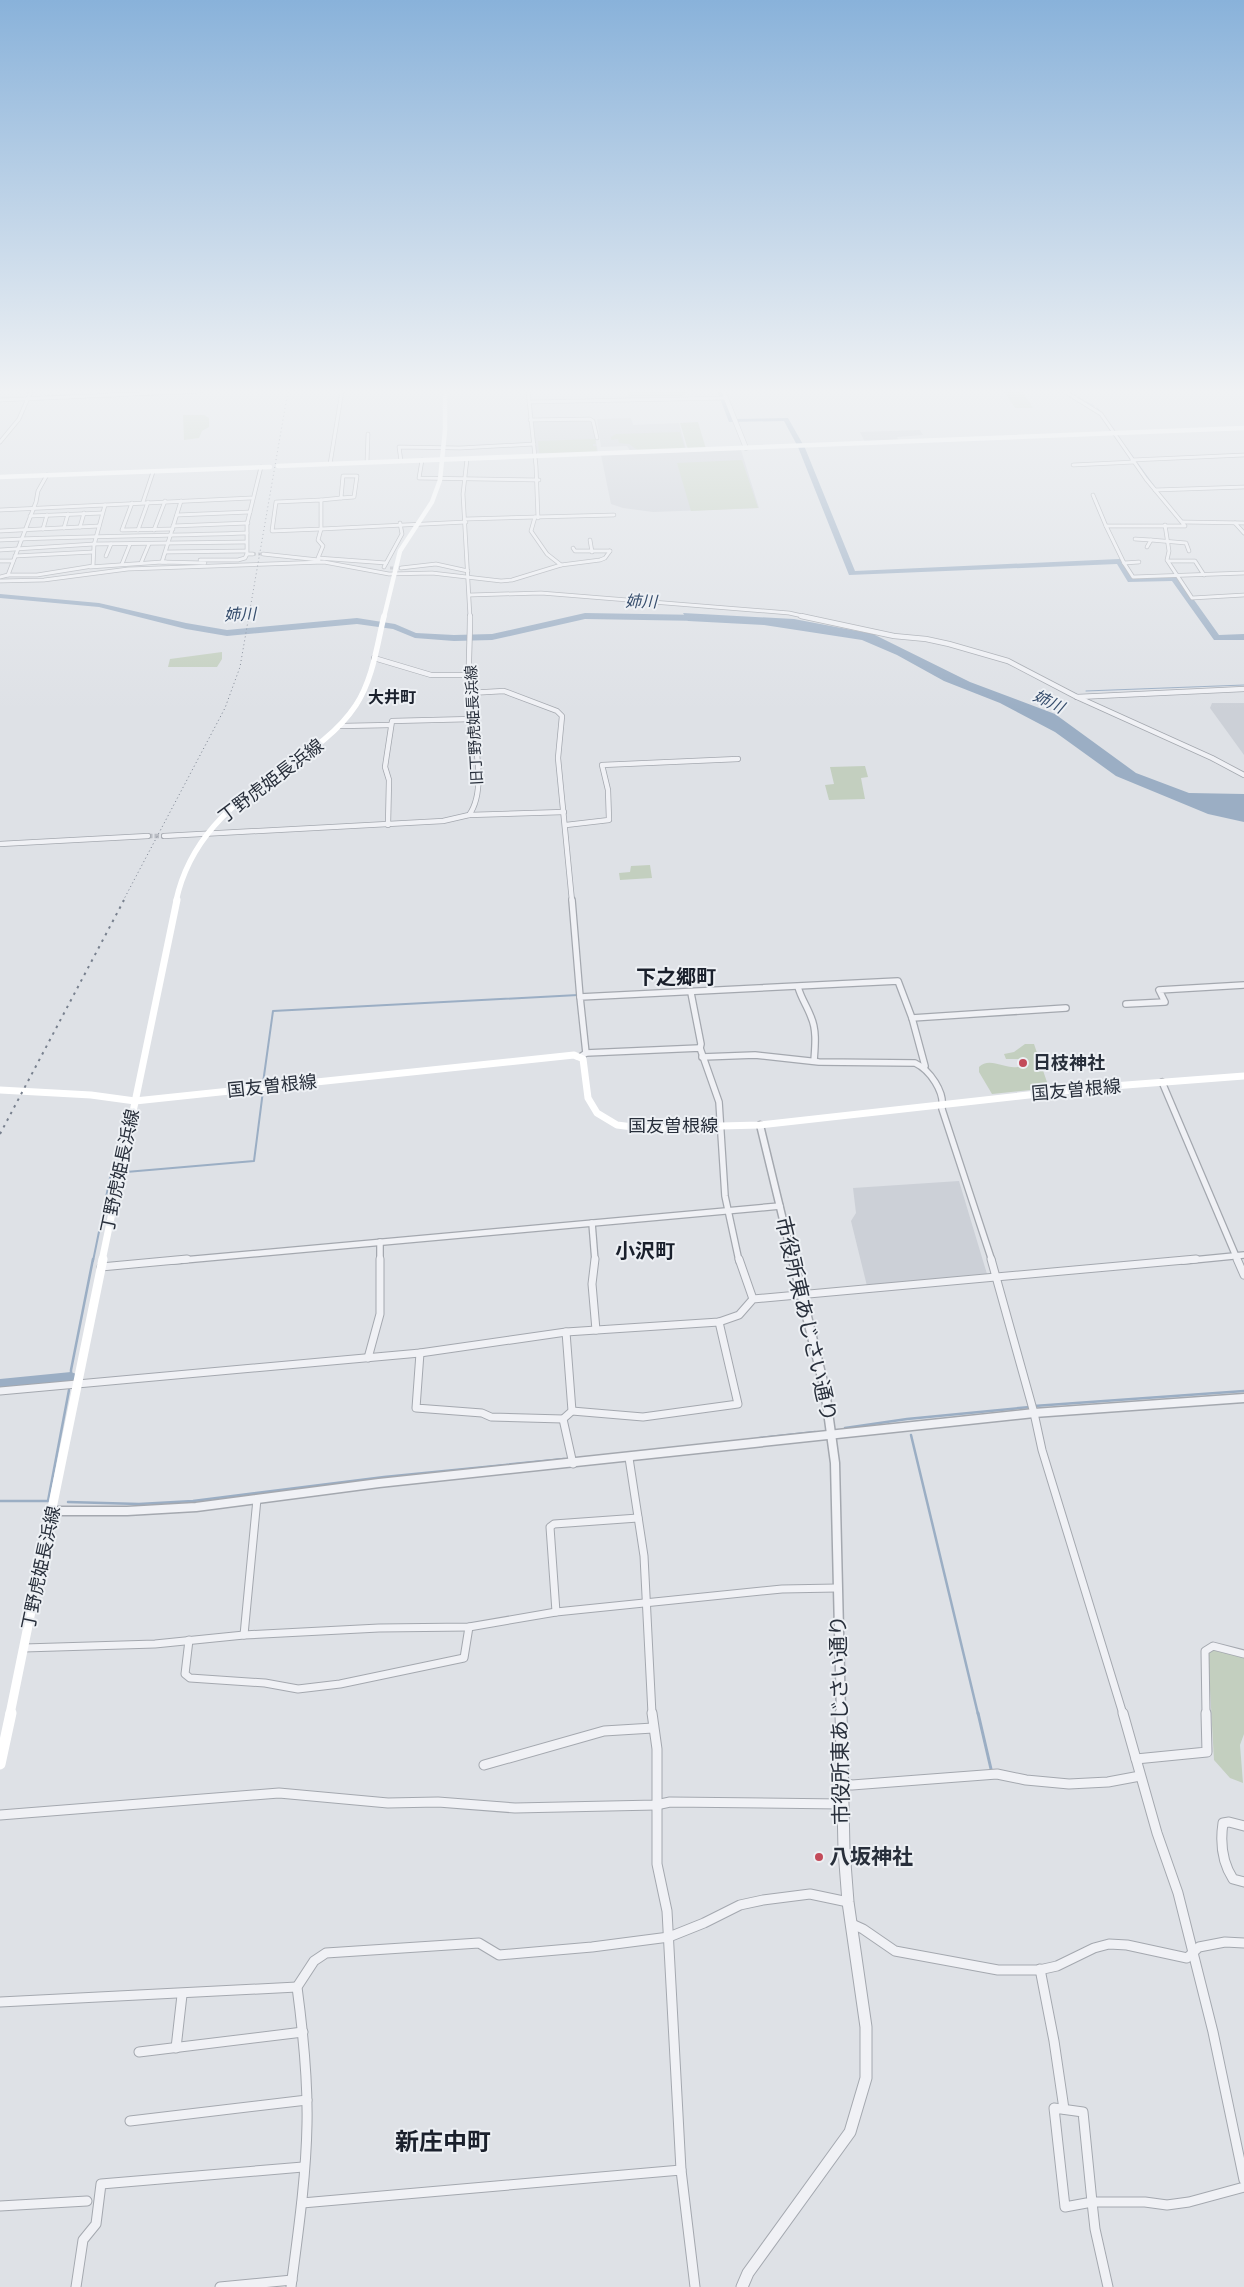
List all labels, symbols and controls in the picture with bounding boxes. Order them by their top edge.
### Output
water label: 姉川 [625,590,659,613]
water label: 姉川 [224,602,258,627]
street label: 旧丁野虎姫長浜線 [460,665,487,786]
water label: 姉川 [1029,684,1070,720]
district label: 大井町 [368,686,416,709]
street label: 丁野虎姫長浜線 [213,733,329,828]
district label: 下之郷町 [636,963,716,991]
place label: 日枝神社 [1033,1050,1105,1075]
marker: 日枝神社 [1017,1057,1029,1069]
street label: 国友曽根線 [226,1068,318,1103]
street label: 国友曽根線 [1030,1073,1122,1106]
street label: 丁野虎姫長浜線 [94,1107,145,1235]
street label: 国友曽根線 [628,1113,718,1138]
street label: 市役所東あじさい通り [769,1213,844,1424]
district label: 小沢町 [615,1237,675,1265]
street label: 丁野虎姫長浜線 [15,1504,66,1632]
street label: 市役所東あじさい通り [823,1615,856,1825]
place label: 八坂神社 [829,1842,913,1871]
marker: 八坂神社 [813,1851,825,1863]
district label: 新庄中町 [395,2125,491,2158]

